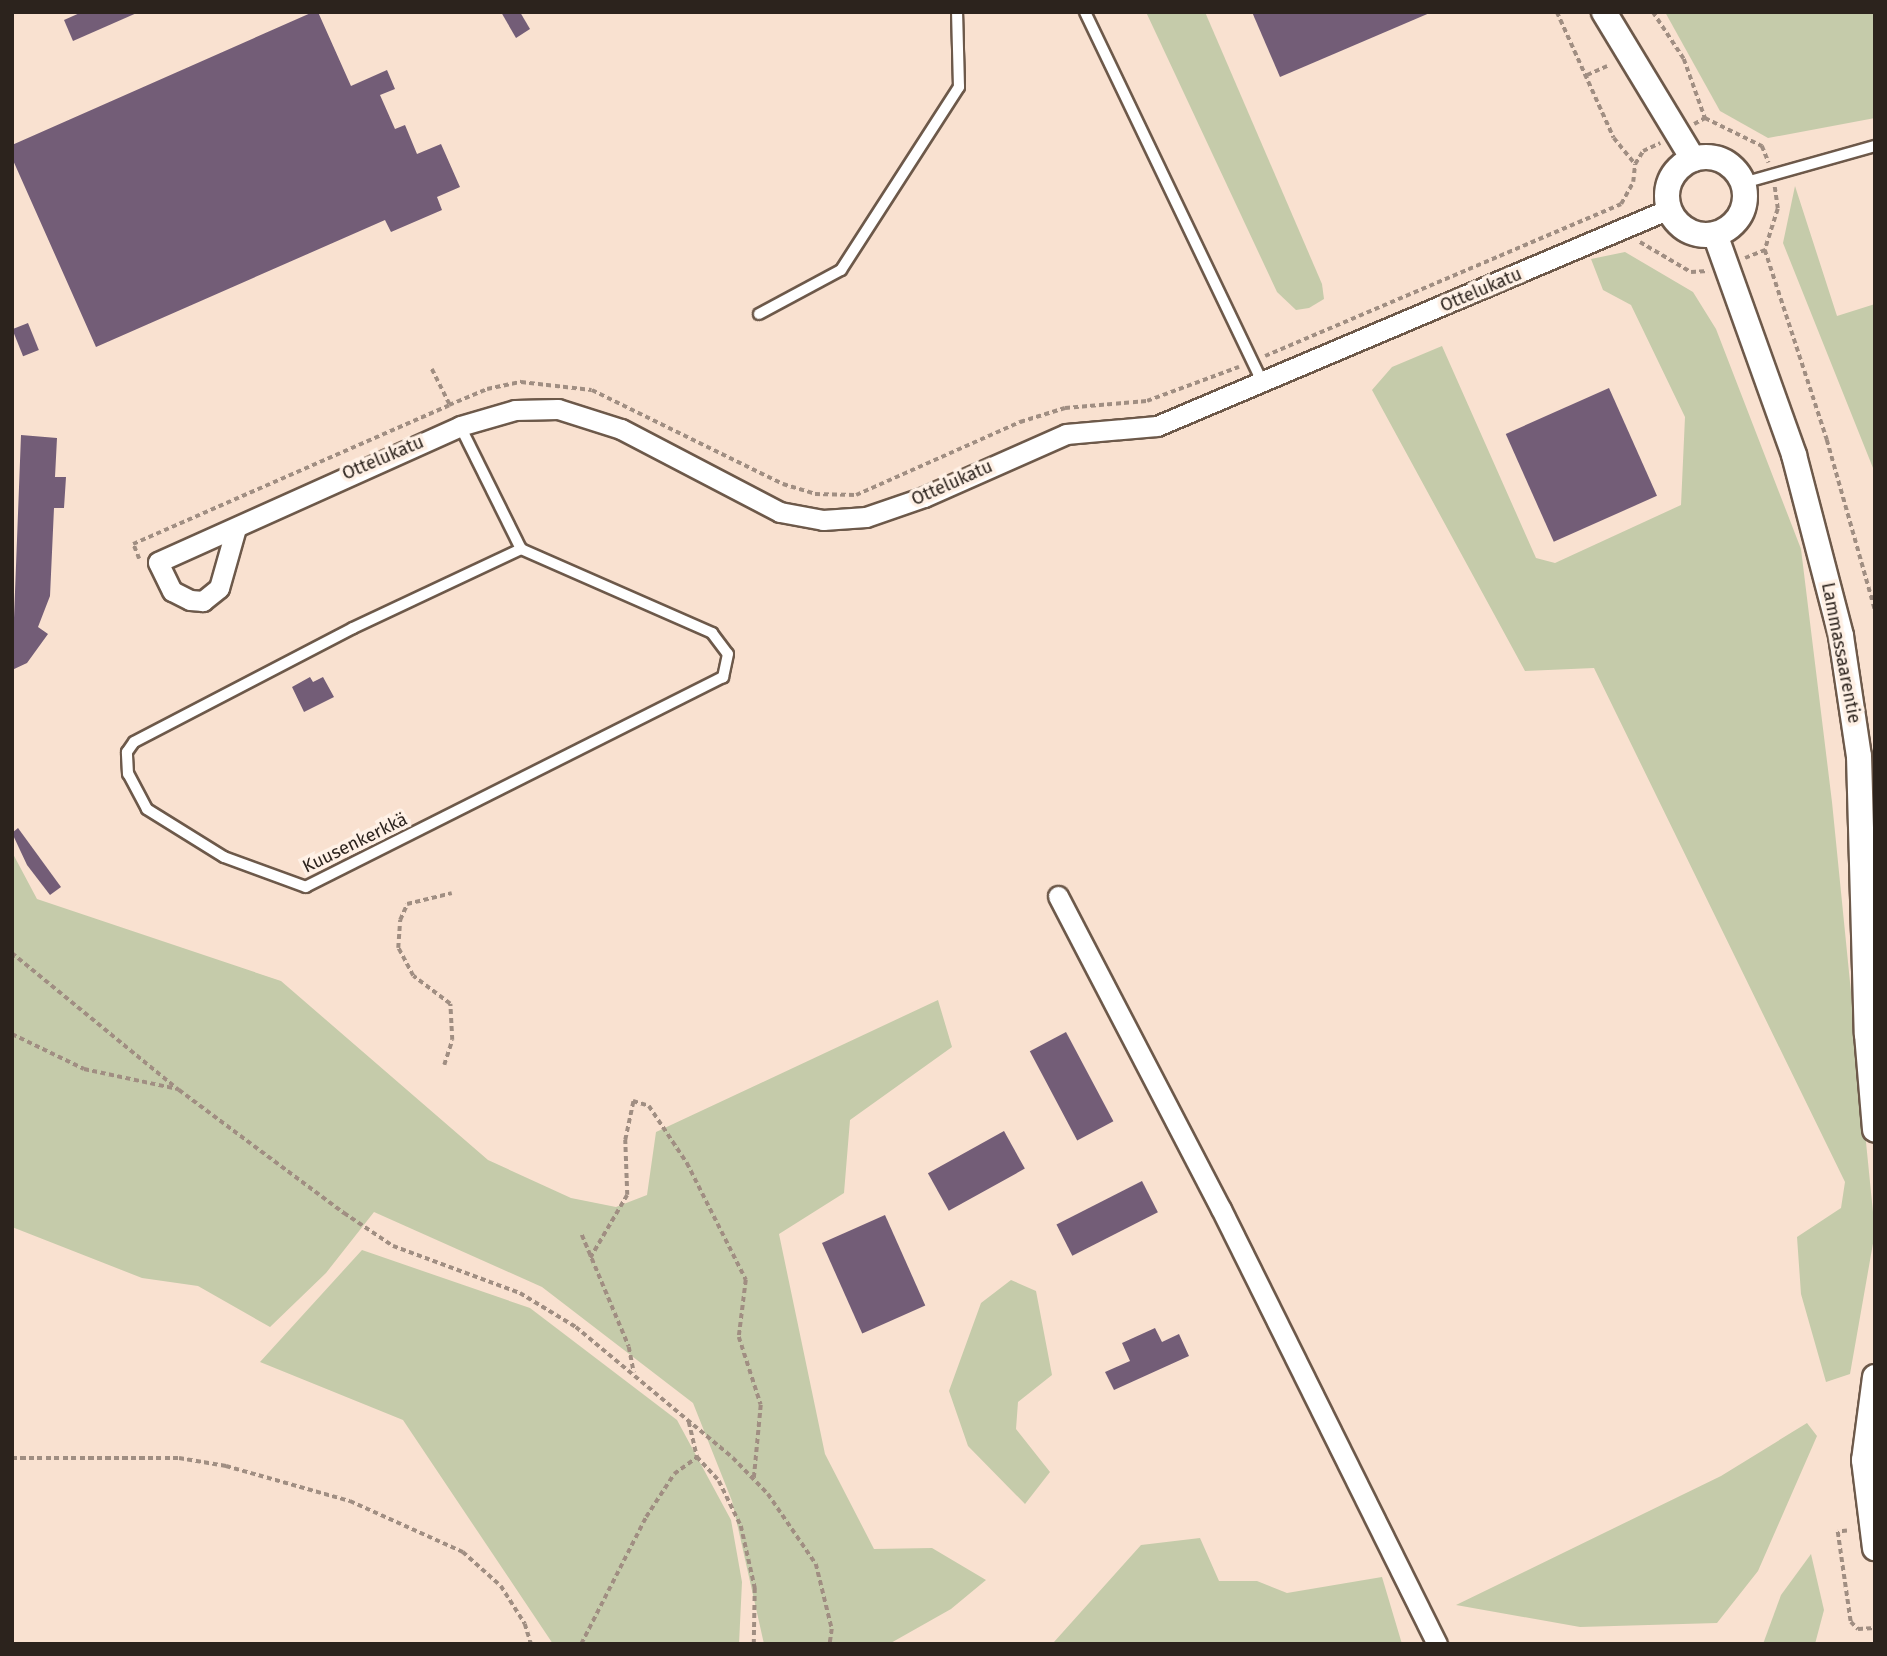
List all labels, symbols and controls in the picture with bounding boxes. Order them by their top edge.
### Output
street label: Ottelukatu [1437,263,1525,317]
street label: Ottelukatu [339,431,427,485]
street label: Ottelukatu [908,456,996,510]
street label: Lammassaarentie [1817,581,1865,725]
street label: Kuusenkerkkä [299,808,411,878]

